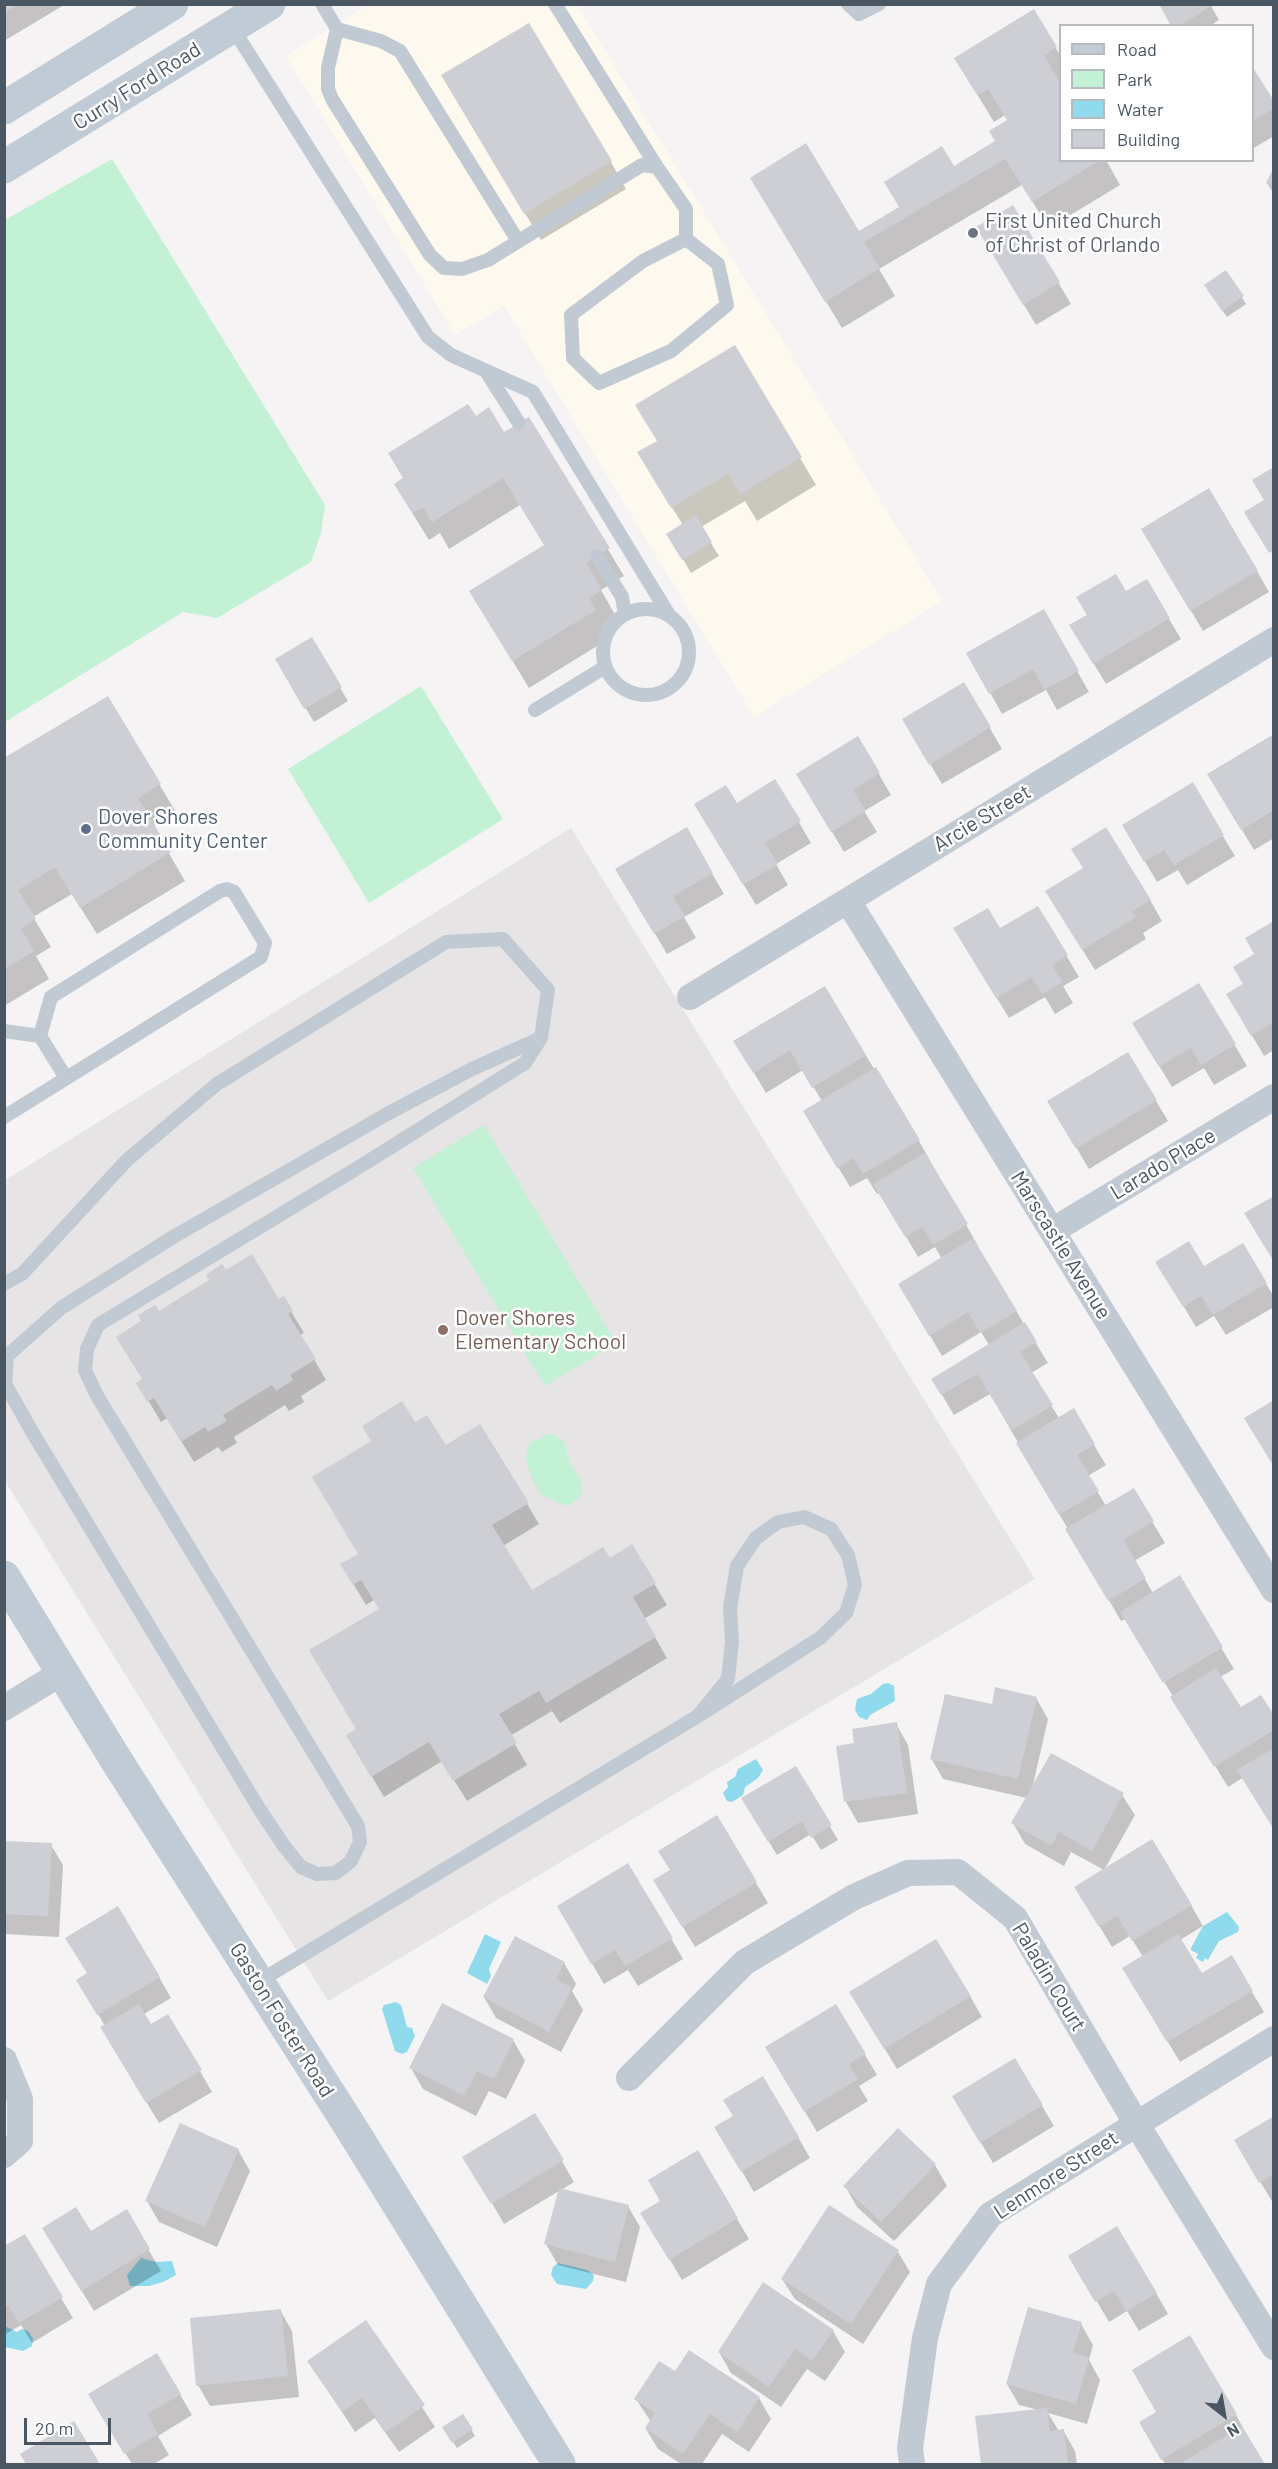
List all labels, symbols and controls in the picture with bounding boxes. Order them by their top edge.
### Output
legend [1059,24,1254,162]
street label: Curry Ford Road [68,37,206,135]
text: Road [1117,38,1157,60]
text: Park [1117,68,1152,90]
text: Water [1117,98,1164,120]
text: Building [1117,128,1180,150]
place label: First United Church of Christ of Orlando [985,208,1161,258]
marker: First United Church of Christ of Orlando [966,226,980,240]
street label: Arcie Street [929,779,1035,857]
place label: Dover Shores Community Center [98,804,268,854]
marker: Dover Shores Community Center [79,822,93,836]
street label: Larado Place [1106,1123,1220,1205]
street label: Marscastle Avenue [1005,1166,1117,1324]
place label: Dover Shores Elementary School [455,1305,626,1355]
marker: Dover Shores Elementary School [436,1323,450,1337]
street label: Paladin Court [1007,1918,1091,2036]
street label: Gaston Foster Road [224,1938,340,2102]
street label: Lenmore Street [989,2125,1123,2225]
north arrow [1194,2385,1254,2445]
scale bar [27,2406,114,2444]
text: 20 m [35,2417,73,2439]
text: N [1224,2420,1243,2442]

